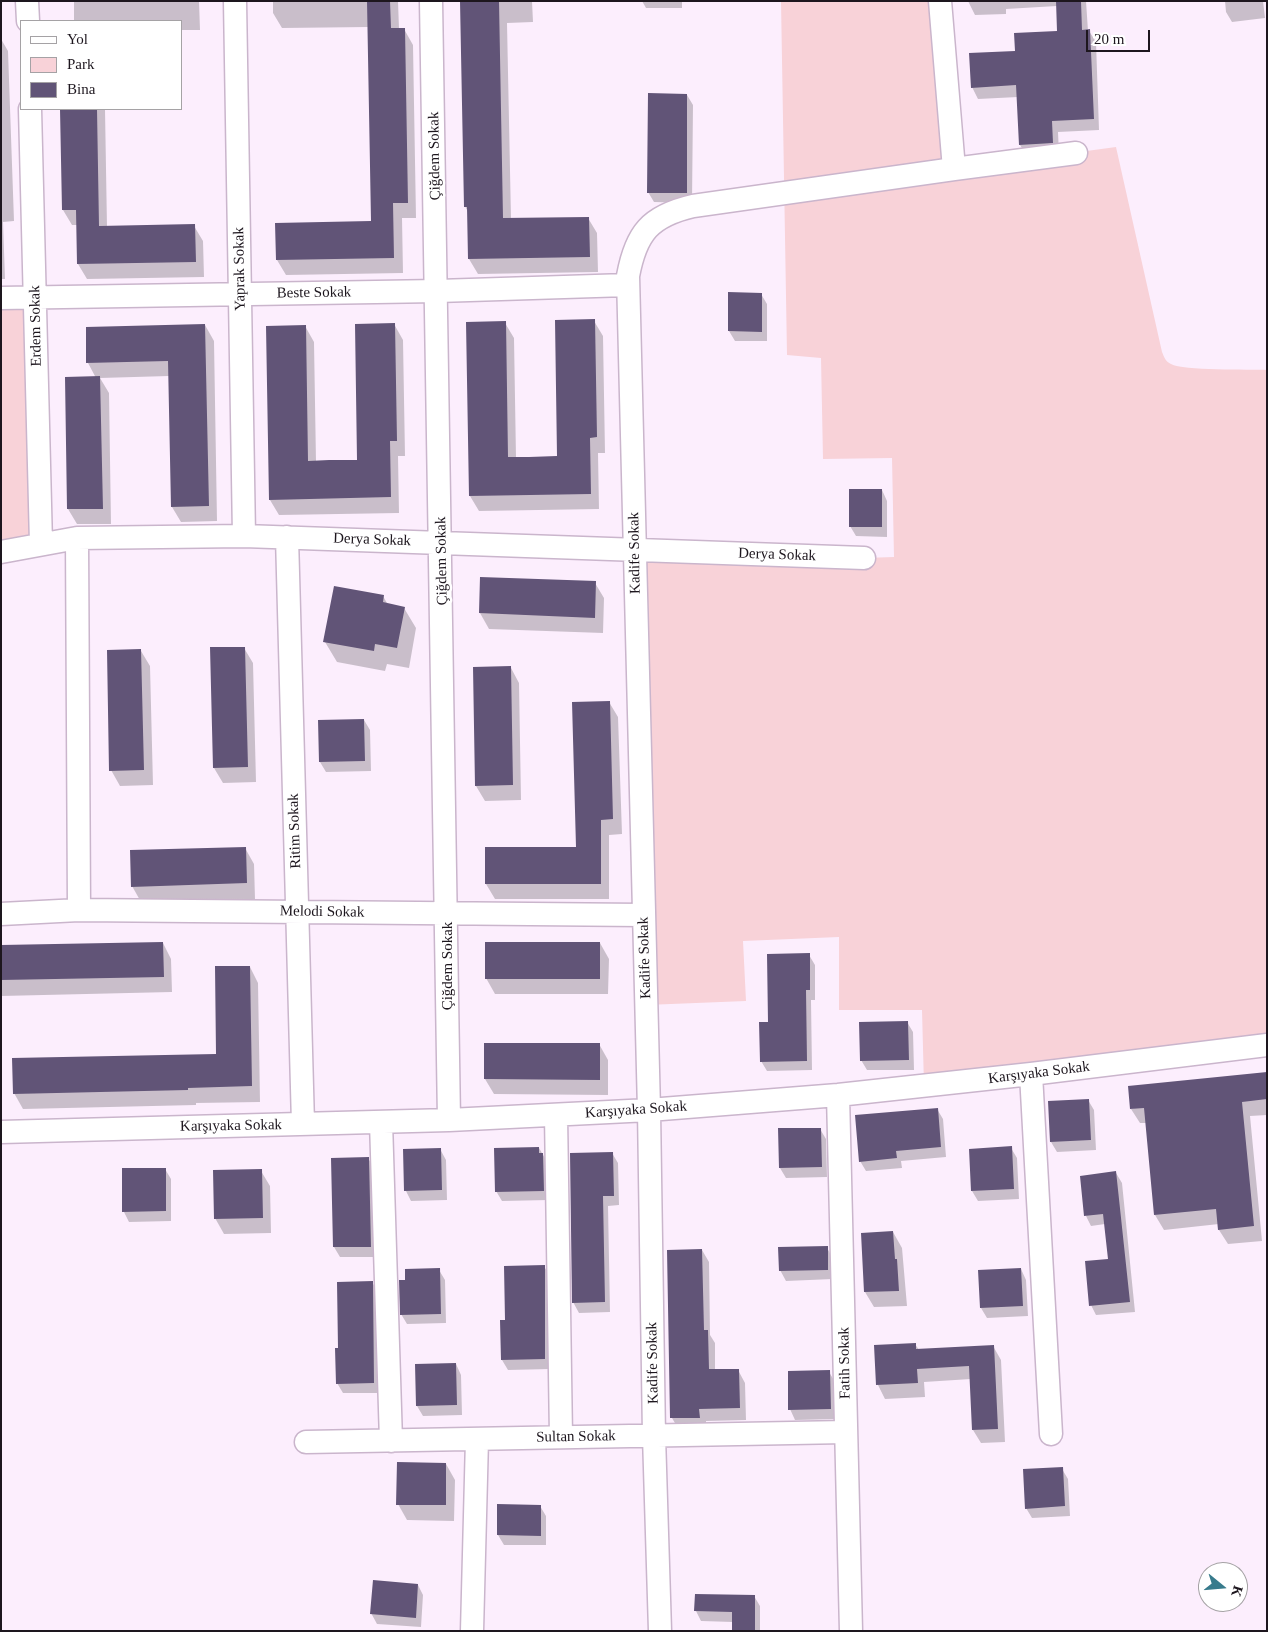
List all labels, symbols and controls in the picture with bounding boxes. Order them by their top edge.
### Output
legend [20,20,182,110]
scale bar [1088,20,1152,52]
text: Yol [67,31,88,47]
text: 20 m [1094,31,1124,47]
text: Park [67,56,95,72]
text: Bina [67,81,95,97]
street label: Çiğdem Sokak [425,111,445,201]
street label: Yaprak Sokak [230,227,250,311]
street label: Beste Sokak [277,283,351,303]
street label: Erdem Sokak [26,285,46,367]
street label: Kadife Sokak [625,512,645,594]
street label: Çiğdem Sokak [432,516,452,606]
street label: Derya Sokak [333,530,411,550]
street label: Derya Sokak [738,545,816,565]
street label: Ritim Sokak [285,793,305,869]
street label: Melodi Sokak [280,902,364,922]
street label: Kadife Sokak [635,917,655,999]
street label: Çiğdem Sokak [439,922,457,1010]
street label: Karşıyaka Sokak [987,1058,1091,1088]
street label: Karşıyaka Sokak [584,1097,688,1123]
street label: Karşıyaka Sokak [180,1116,282,1136]
street label: Kadife Sokak [643,1322,663,1404]
street label: Fatih Sokak [835,1327,855,1399]
street label: Sultan Sokak [536,1427,616,1447]
north arrow [1198,1562,1248,1612]
text: K [1228,1584,1246,1599]

